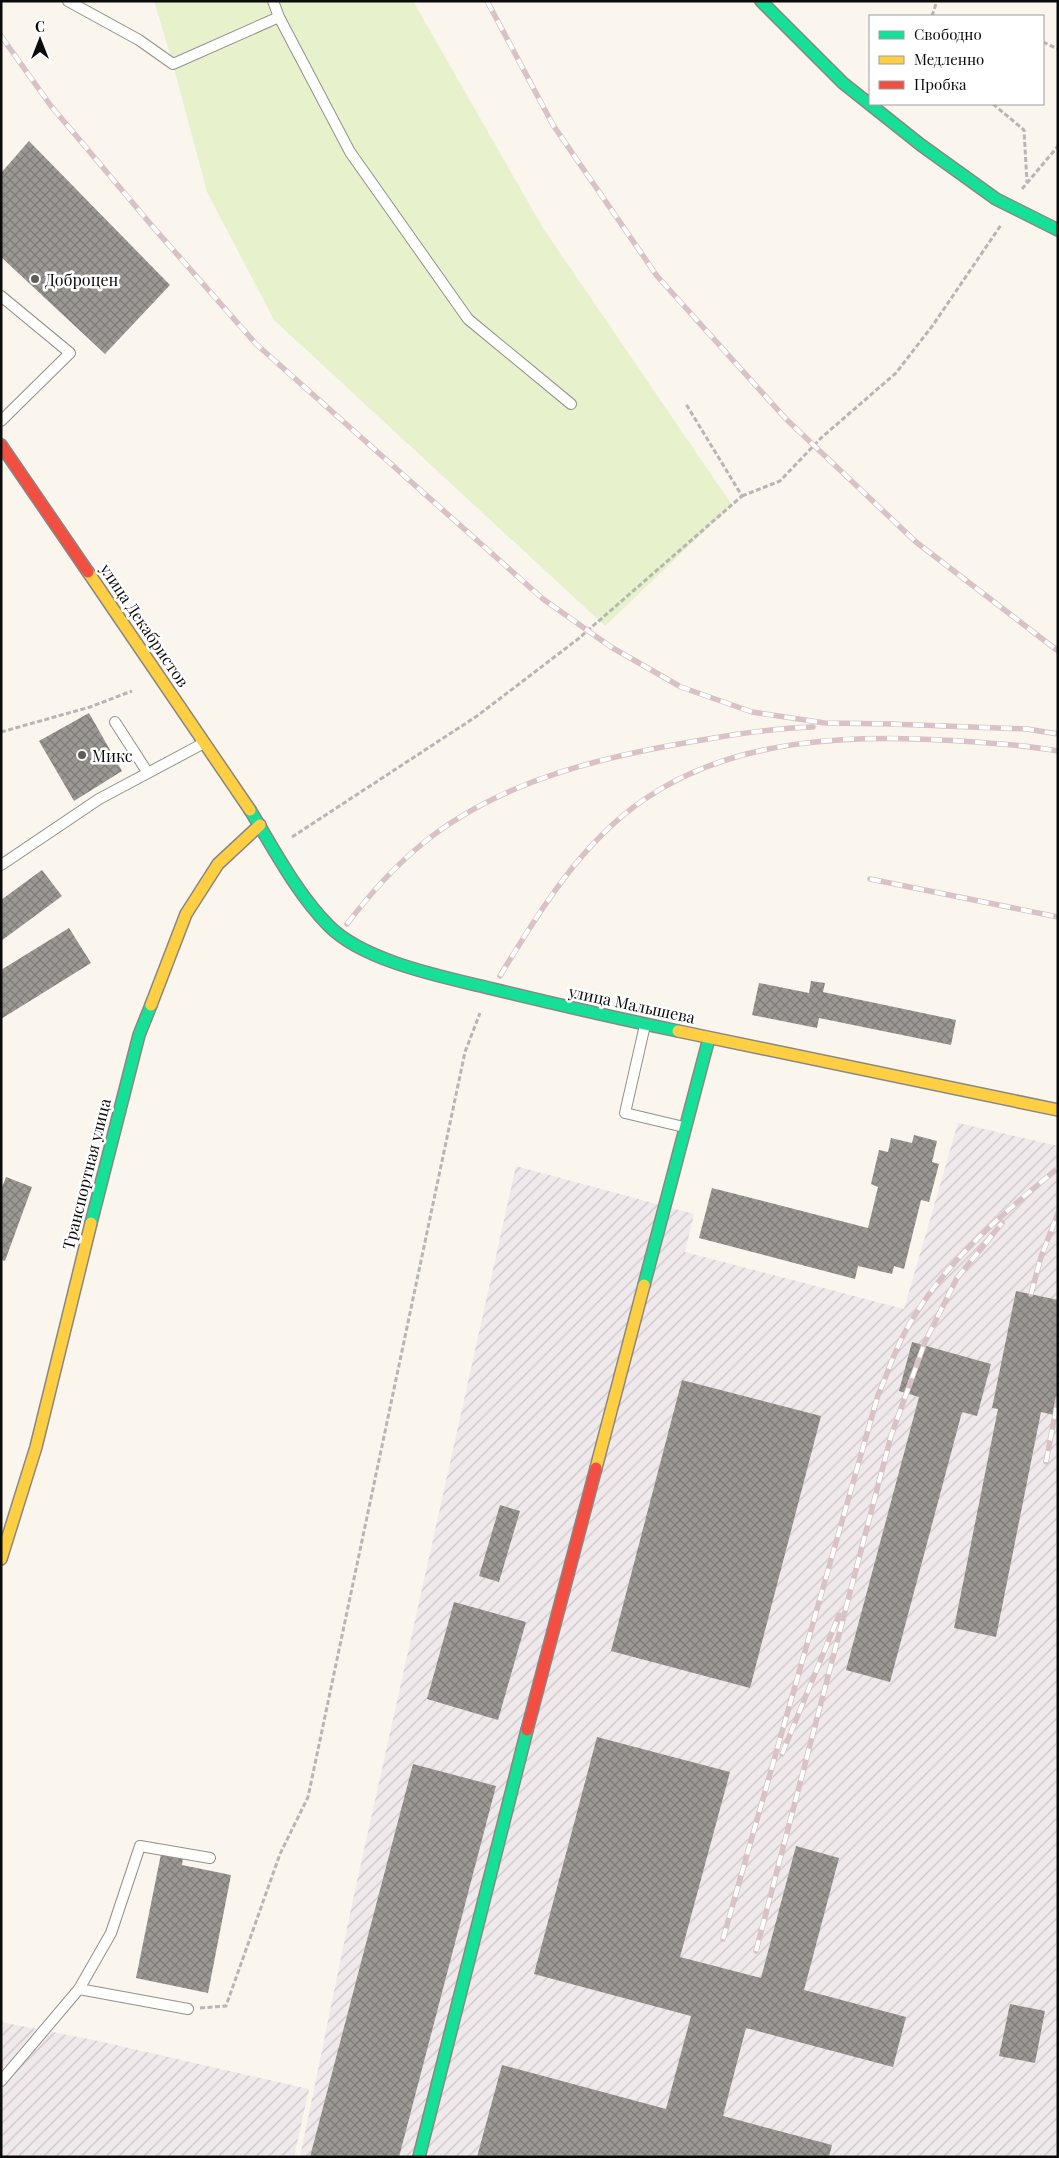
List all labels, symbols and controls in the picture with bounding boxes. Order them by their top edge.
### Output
north arrow [15,15,65,65]
legend [869,15,1044,105]
text: С [35,17,45,36]
text: Свободно [914,24,982,44]
text: Медленно [914,49,984,69]
text: Пробка [914,74,967,94]
place label: Доброцен [45,269,119,290]
marker: Доброцен [29,273,41,285]
street label: улица Декабристов [95,558,194,691]
place label: Микс [92,745,133,766]
marker: Микс [76,749,88,761]
street label: улица Малышева [566,980,697,1028]
street label: Транспортная улица [57,1096,115,1252]

